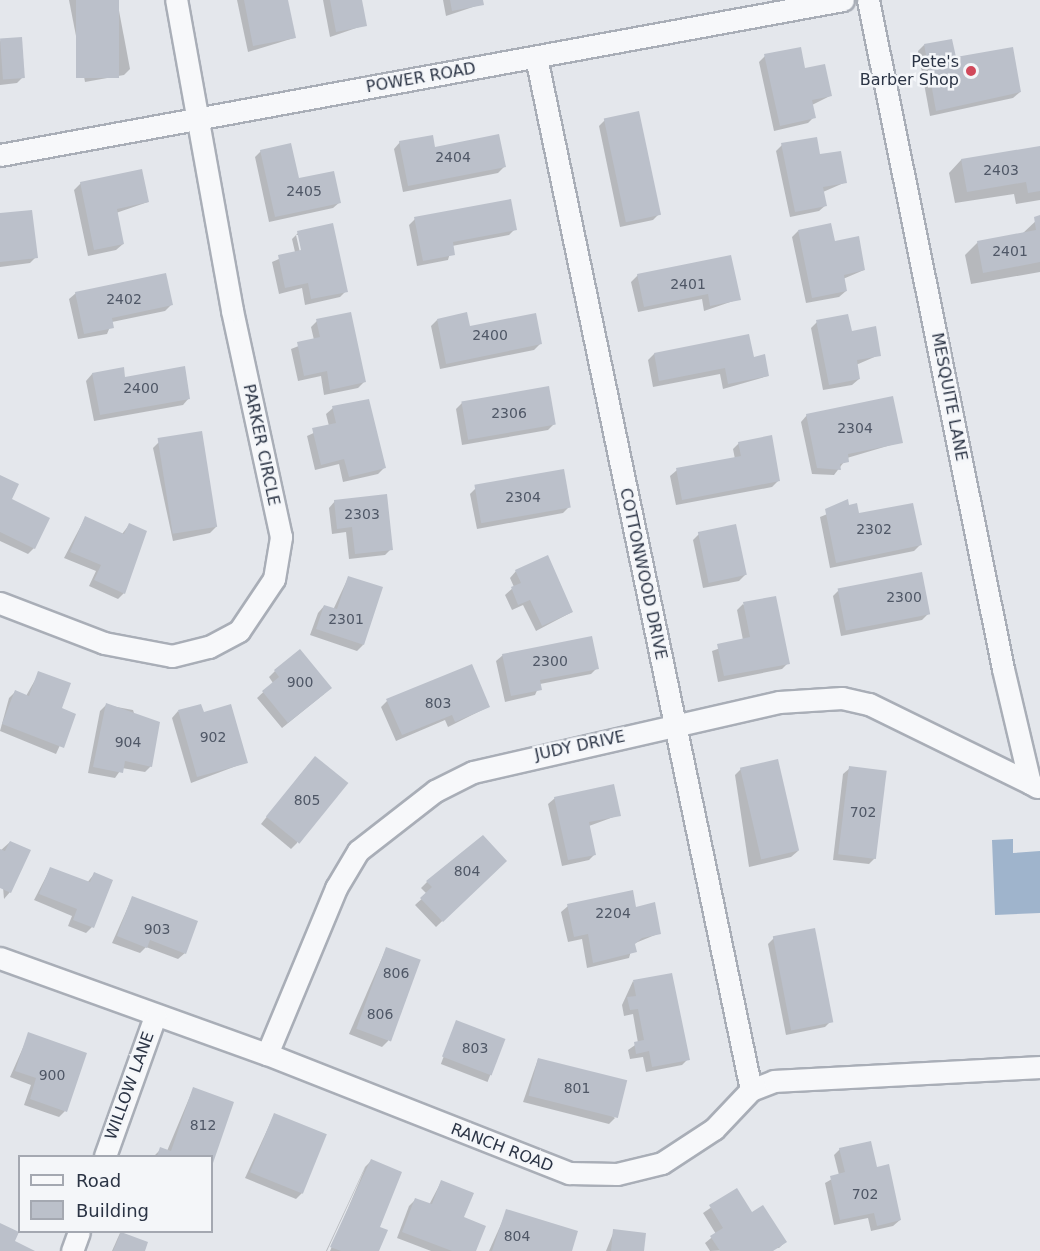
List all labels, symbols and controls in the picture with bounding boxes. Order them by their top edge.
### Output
place label: Pete's Barber Shop [860,52,959,90]
street label: POWER ROAD [365,59,477,97]
marker: Pete's Barber Shop [964,64,978,78]
house number: 2404 [435,149,471,165]
house number: 2403 [983,162,1019,178]
house number: 2405 [286,183,322,199]
house number: 2401 [992,243,1028,259]
house number: 2401 [670,276,706,292]
house number: 2402 [106,291,142,307]
house number: 2400 [472,327,508,343]
street label: MESQUITE LANE [927,331,971,463]
house number: 2400 [123,380,159,396]
street label: PARKER CIRCLE [239,382,283,508]
house number: 2306 [491,405,527,421]
house number: 2304 [837,420,873,436]
street label: COTTONWOOD DRIVE [615,486,671,662]
house number: 2304 [505,489,541,505]
house number: 2303 [344,506,380,522]
house number: 2302 [856,521,892,537]
house number: 2300 [886,589,922,605]
house number: 2301 [328,611,364,627]
house number: 2300 [532,653,568,669]
house number: 900 [287,674,313,690]
house number: 803 [425,695,451,711]
street label: JUDY DRIVE [533,727,627,765]
house number: 902 [200,729,226,745]
house number: 904 [115,734,141,750]
house number: 805 [294,792,320,808]
house number: 702 [850,804,876,820]
house number: 804 [454,863,480,879]
house number: 2204 [595,905,631,921]
house number: 903 [144,921,170,937]
house number: 806 [383,965,409,981]
house number: 806 [367,1006,393,1022]
street label: WILLOW LANE [102,1029,158,1143]
house number: 803 [462,1040,488,1056]
house number: 900 [39,1067,65,1083]
house number: 801 [564,1080,590,1096]
house number: 812 [190,1117,216,1133]
street label: RANCH ROAD [448,1120,556,1176]
legend [18,1155,213,1233]
text: Road [76,1170,121,1191]
house number: 702 [852,1186,878,1202]
text: Building [76,1200,149,1221]
house number: 804 [504,1228,530,1244]

